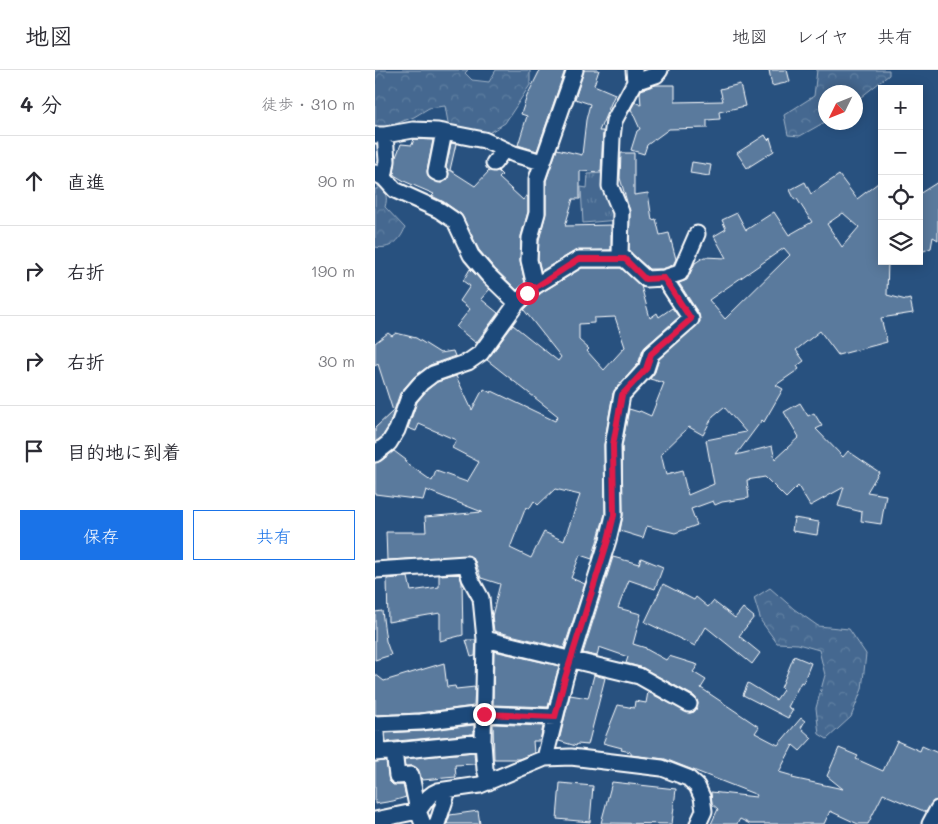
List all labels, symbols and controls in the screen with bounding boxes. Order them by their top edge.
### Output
text: 地図 [25,20,73,51]
text: 地図 [732,24,768,48]
text: レイヤ [796,24,849,48]
text: 共有 [877,24,913,48]
north arrow [818,85,863,130]
map controls [878,85,923,265]
button: + [878,85,923,130]
text: 4 分 [20,90,62,117]
text: 徒歩 · 310 m [262,93,355,114]
button: − [878,130,923,175]
icon: ahead [20,167,48,195]
text: 直進 [67,169,105,194]
text: 90 m [318,170,355,191]
button: locate [878,175,923,220]
button: layers [878,220,923,265]
icon: right [20,257,48,285]
text: 右折 [67,259,105,284]
text: 190 m [311,260,355,281]
route start [516,282,539,305]
icon: right [20,347,48,375]
text: 右折 [67,349,105,374]
text: 30 m [318,350,355,371]
icon: arrive [20,437,48,465]
text: 目的地に到着 [67,439,181,464]
button: 保存 [20,510,183,560]
button: 共有 [193,510,355,560]
route end [473,703,496,726]

